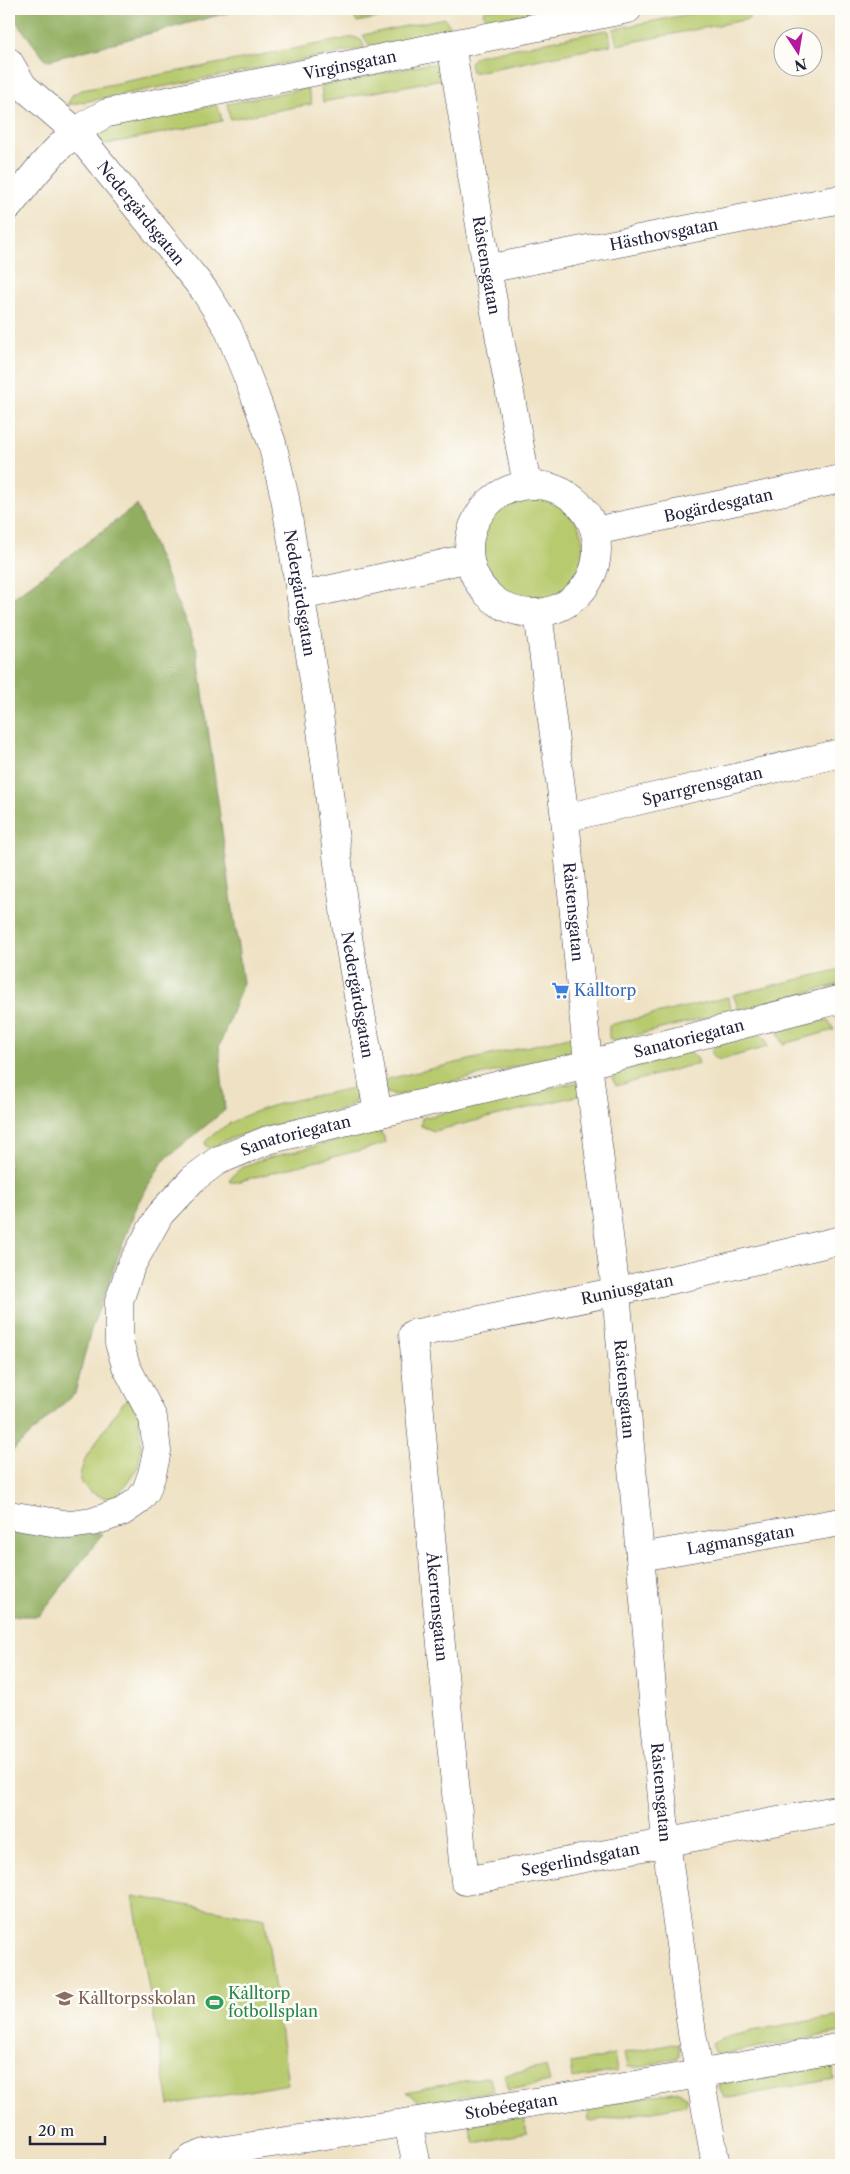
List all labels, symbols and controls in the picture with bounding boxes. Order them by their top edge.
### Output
north arrow [772,28,822,78]
street label: Virginsgatan [301,45,398,84]
text: N [793,55,809,75]
street label: Nedergårdsgatan [93,157,190,269]
street label: Råstensgatan [469,214,505,316]
street label: Hästhovsgatan [608,214,720,255]
street label: Bogärdesgatan [662,484,775,526]
street label: Nedergårdsgatan [280,528,320,658]
street label: Sparrgrensgatan [640,762,765,810]
street label: Råstensgatan [559,861,588,962]
street label: Nedergårdsgatan [337,930,378,1060]
supermarket icon: Kålltorp [550,980,570,1000]
place label: Kålltorp [574,980,637,1000]
street label: Sanatoriegatan [631,1014,746,1062]
street label: Sanatoriegatan [238,1111,353,1160]
street label: Runiusgatan [579,1269,675,1309]
street label: Råstensgatan [610,1339,639,1440]
street label: Lagmansgatan [685,1520,796,1559]
street label: Åkerrensgatan [422,1550,453,1662]
street label: Råstensgatan [647,1742,676,1843]
street label: Segerlindsgatan [519,1838,641,1880]
place label: Kålltorp fotbollsplan [228,1983,318,2021]
school or university icon: Kålltorpsskolan [54,1988,74,2008]
place label: Kålltorpsskolan [78,1988,196,2008]
sports icon: Kålltorp fotbollsplan [204,1992,224,2012]
street label: Stobéegatan [463,2089,559,2124]
scale bar [30,2114,105,2146]
text: 20 m [38,2121,74,2140]

